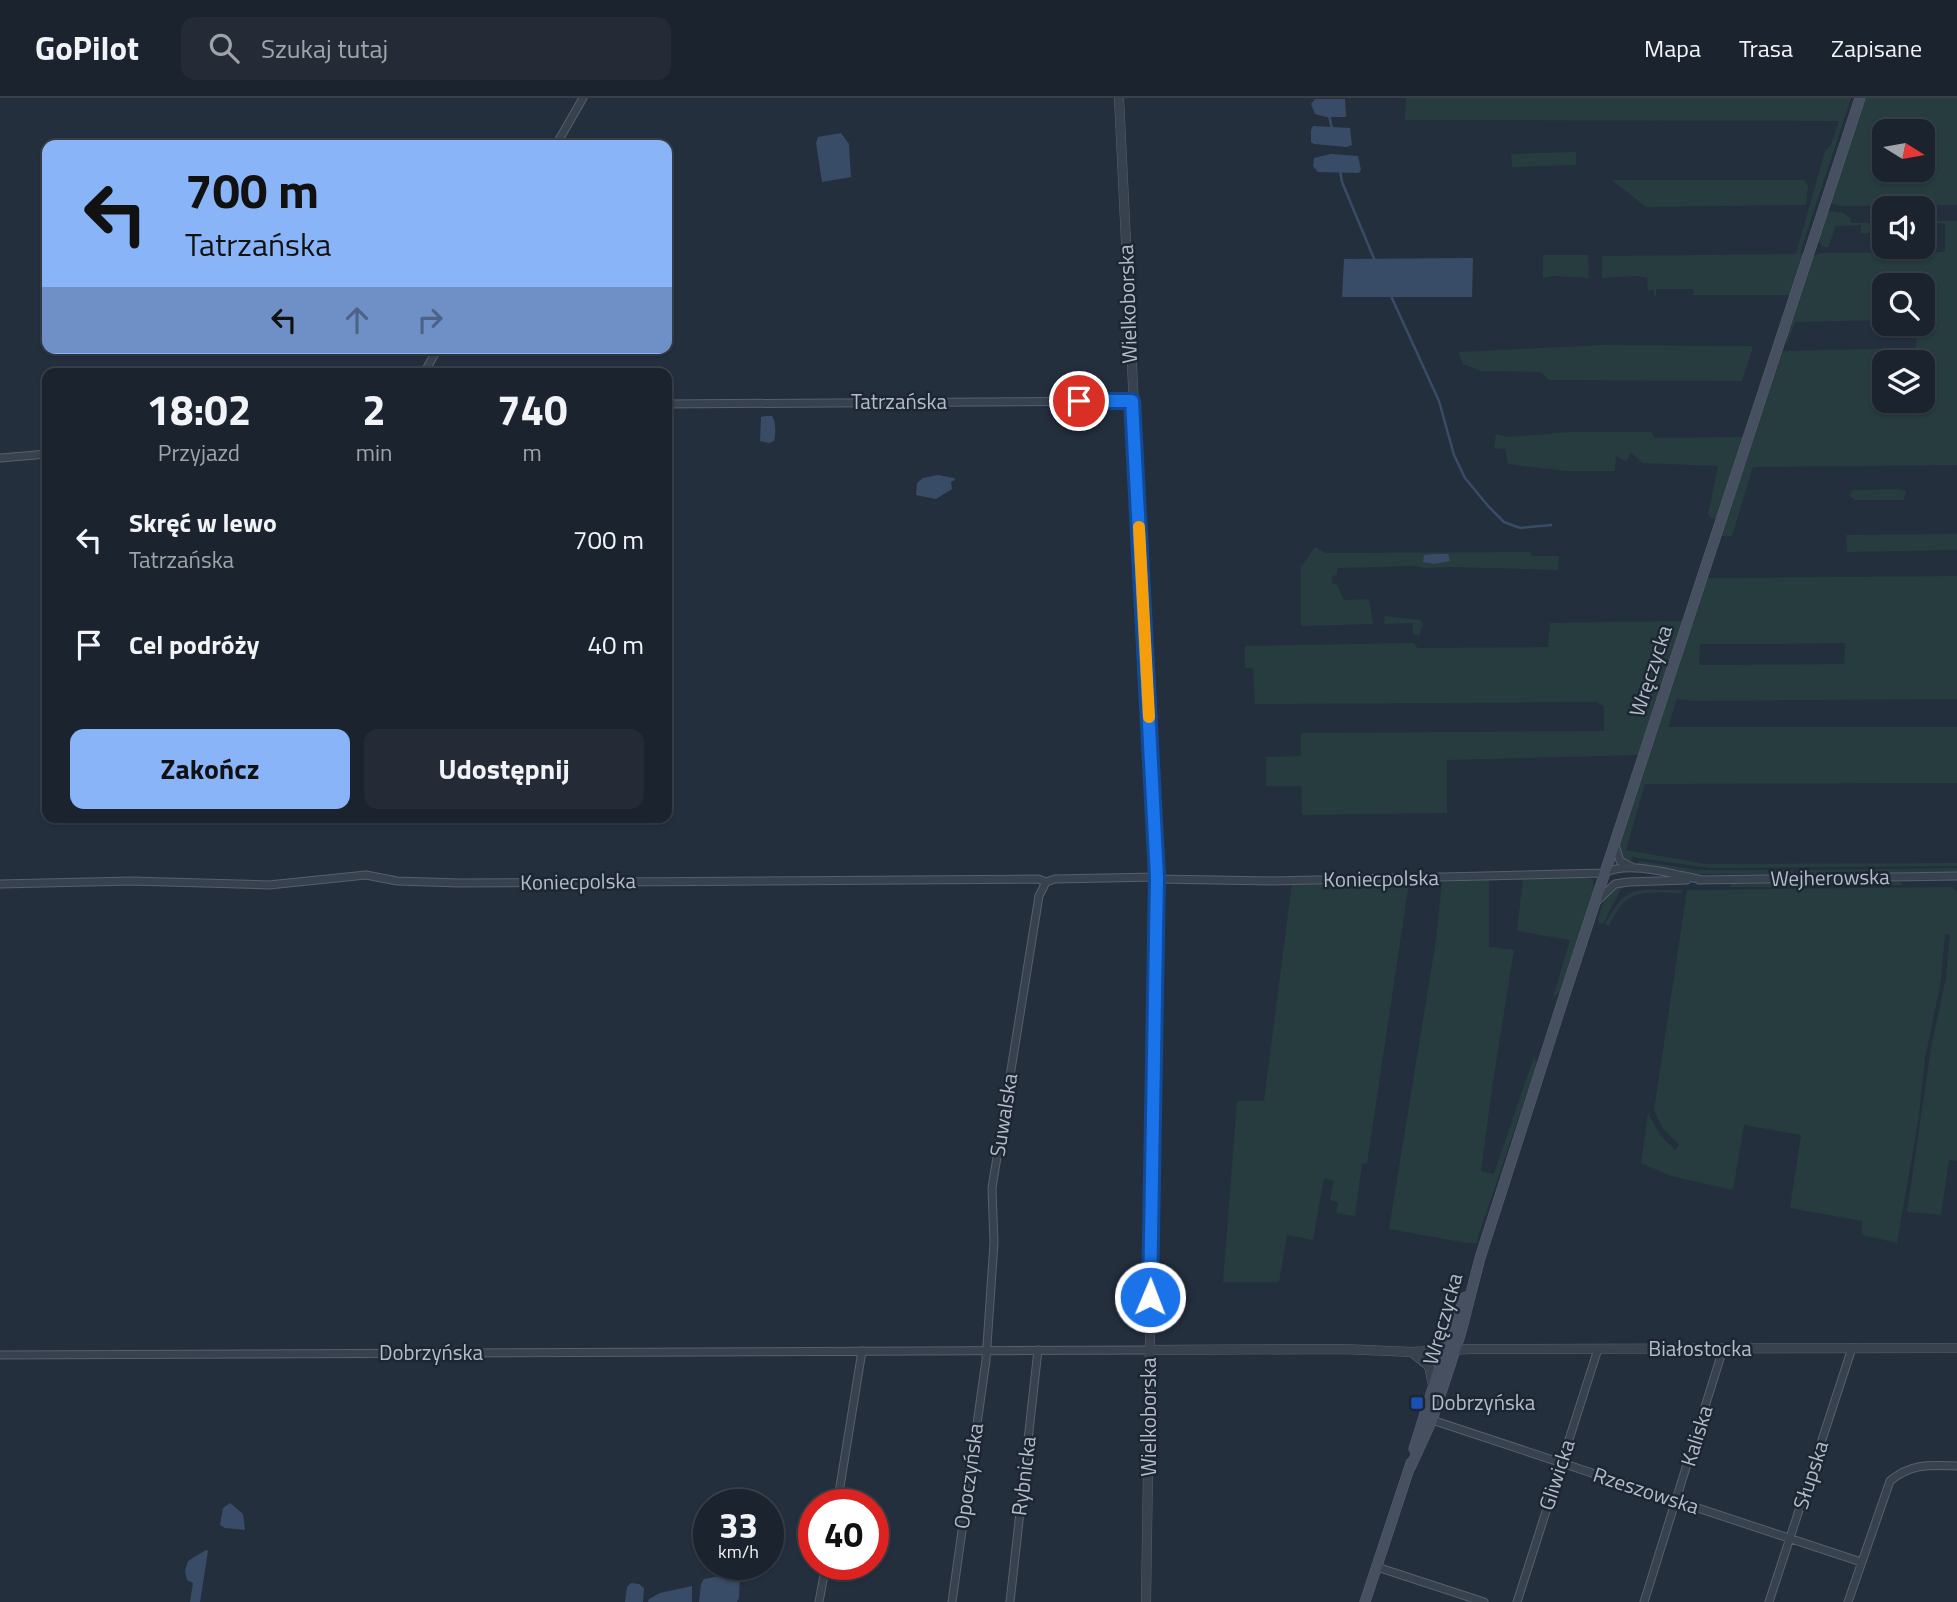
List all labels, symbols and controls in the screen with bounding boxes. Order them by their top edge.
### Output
search box [181,17,671,80]
text: GoPilot [35,23,139,73]
icon: search [205,29,243,67]
text: Szukaj tutaj [261,29,388,68]
text: Mapa [1644,30,1701,66]
text: Trasa [1739,30,1793,66]
text: Zapisane [1831,30,1922,66]
north arrow [1872,119,1936,182]
map controls [1872,119,1935,413]
text: 700 m [185,152,319,227]
icon: left [70,168,161,259]
button: sound [1872,196,1935,259]
text: Tatrzańska [185,220,331,268]
street label: Wielkoborska [1109,243,1145,364]
button: search [1872,273,1935,336]
icon: left [265,301,303,339]
icon: ahead [338,301,376,339]
icon: right [411,301,449,339]
button: layers [1872,350,1935,413]
pin [1049,371,1109,431]
text: 18:02 [146,377,251,441]
text: 2 [362,377,386,441]
text: 740 [497,377,567,441]
icon: arrive [1060,382,1098,420]
street label: Tatrzańska [851,385,947,417]
text: Przyjazd [158,435,240,470]
text: min [356,435,392,470]
text: m [523,435,542,470]
text: Skręć w lewo [129,503,277,542]
text: 700 m [573,520,644,559]
icon: left [70,521,108,559]
text: Tatrzańska [129,542,234,577]
street label: Wręczycka [1620,620,1680,720]
text: Cel podróży [129,625,259,664]
text: 40 m [587,625,644,664]
icon: arrive [70,626,108,664]
button: Zakończ [70,729,350,809]
button: Udostępnij [364,729,644,809]
street label: Wejherowska [1770,860,1890,894]
street label: Koniecpolska [1323,861,1440,895]
street label: Koniecpolska [520,864,637,898]
street label: Suwalska [981,1070,1025,1159]
position arrow [1113,1260,1187,1334]
street label: Wręczycka [1414,1269,1471,1368]
street label: Białostocka [1648,1332,1752,1364]
street label: Dobrzyńska [379,1336,484,1368]
street label: Wielkoborska [1132,1357,1164,1477]
place label: Dobrzyńska [1431,1386,1536,1418]
marker: Dobrzyńska [1409,1395,1425,1411]
street label: Kaliska [1672,1401,1721,1470]
street label: Opoczyńska [945,1420,991,1531]
street label: Rybnicka [1002,1434,1044,1517]
street label: Gliwicka [1530,1435,1583,1514]
street label: Słupska [1784,1436,1836,1513]
street label: Rzeszowska [1589,1458,1704,1522]
speed limit sign: 40 [798,1489,889,1580]
text: 33 [719,1498,758,1552]
text: km/h [718,1538,759,1565]

